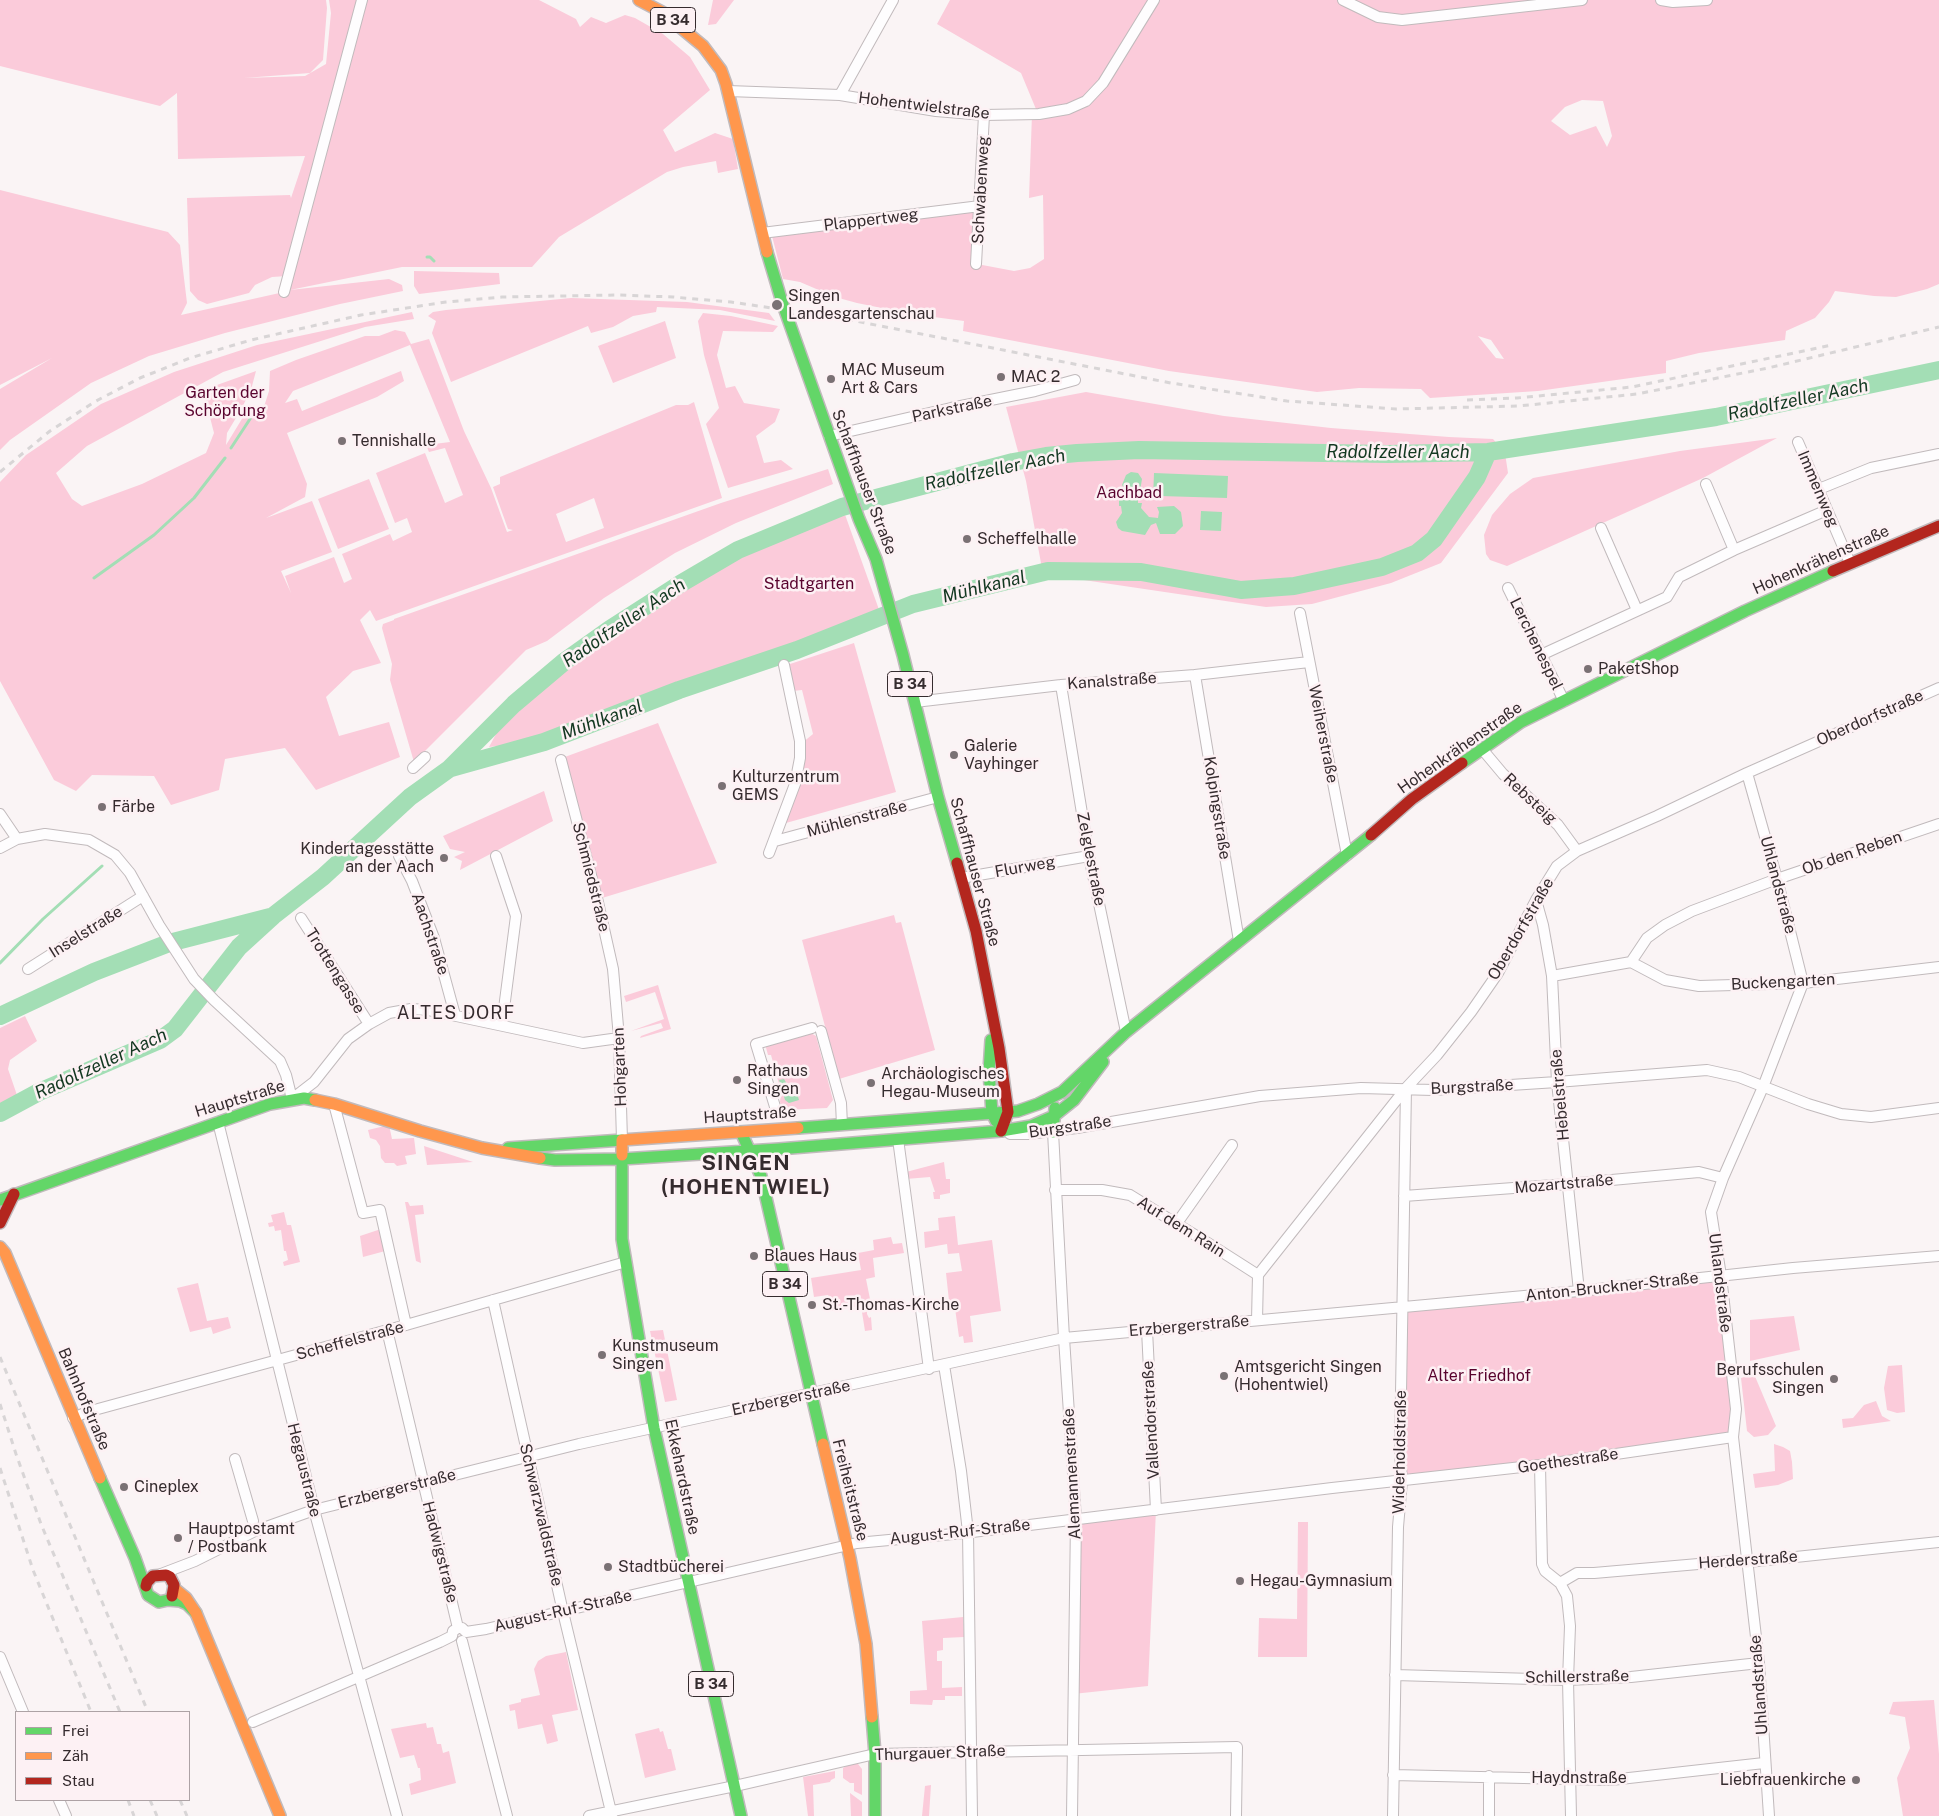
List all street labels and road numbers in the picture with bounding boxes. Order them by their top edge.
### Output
road number: B 34 [650,8,696,32]
street label: Hohentwielstraße [857,88,991,124]
street label: Schwabenweg [969,135,993,245]
street label: Plappertweg [822,205,920,235]
street label: Parkstraße [910,391,994,427]
street label: Schaffhauser Straße [827,407,901,557]
street label: Immenweg [1793,448,1843,530]
street label: Hohenkrähenstraße [1750,521,1892,599]
street label: Lerchenespel [1505,595,1567,693]
street label: Kanalstraße [1067,668,1157,694]
road number: B 34 [888,672,932,696]
street label: Weiherstraße [1304,683,1342,785]
street label: Oberdorfstraße [1814,686,1926,750]
street label: Hohenkrähenstraße [1394,698,1526,798]
street label: Kolpingstraße [1199,755,1235,861]
street label: Rebsteig [1499,769,1561,829]
street label: Schaffhauser Straße [946,795,1004,949]
street label: Mühlenstraße [805,796,909,842]
street label: Zelglestraße [1073,811,1109,907]
street label: Schmiedstraße [568,820,614,934]
street label: Ob den Reben [1800,827,1904,879]
street label: Uhlandstraße [1756,834,1800,936]
street label: Flurweg [993,852,1057,882]
street label: Oberdorfstraße [1484,874,1558,984]
street label: Aachstraße [407,891,453,977]
street label: Inselstraße [46,902,126,962]
street label: Trottengasse [301,925,369,1017]
street label: Buckengarten [1730,970,1836,994]
street label: Hohgarten [609,1027,631,1107]
street label: Hebelstraße [1546,1048,1574,1142]
street label: Burgstraße [1430,1075,1514,1099]
street label: Hauptstraße [193,1076,287,1122]
street label: Hauptstraße [703,1102,797,1128]
street label: Burgstraße [1027,1112,1113,1142]
street label: Mozartstraße [1514,1170,1614,1198]
street label: Auf dem Rain [1134,1192,1228,1262]
street label: Uhlandstraße [1704,1232,1736,1334]
street label: Anton-Bruckner-Straße [1525,1268,1699,1306]
road number: B 34 [762,1272,808,1296]
street label: Erzbergerstraße [1128,1311,1250,1341]
street label: Scheffelstraße [294,1317,406,1365]
street label: Bahnhofstraße [54,1345,114,1453]
street label: Vallendorstraße [1138,1360,1164,1480]
street label: Erzbergerstraße [730,1376,852,1420]
street label: Widerholdstraße [1389,1390,1411,1514]
street label: Alemannenstraße [1059,1408,1085,1540]
street label: Ekkehardstraße [660,1418,704,1536]
street label: Hegaustraße [283,1421,325,1519]
street label: Freiheitstraße [828,1437,872,1543]
street label: Schwarzwaldstraße [515,1442,567,1588]
street label: Goethestraße [1516,1444,1620,1478]
street label: Erzbergerstraße [336,1465,458,1513]
street label: Hadwigstraße [418,1499,462,1605]
street label: August-Ruf-Straße [889,1515,1031,1549]
street label: Herderstraße [1698,1547,1798,1573]
street label: August-Ruf-Straße [492,1586,634,1636]
street label: Uhlandstraße [1746,1634,1772,1736]
street label: Schillerstraße [1525,1666,1629,1688]
road number: B 34 [688,1672,734,1696]
street label: Thurgauer Straße [874,1741,1006,1765]
street label: Haydnstraße [1531,1768,1627,1788]

